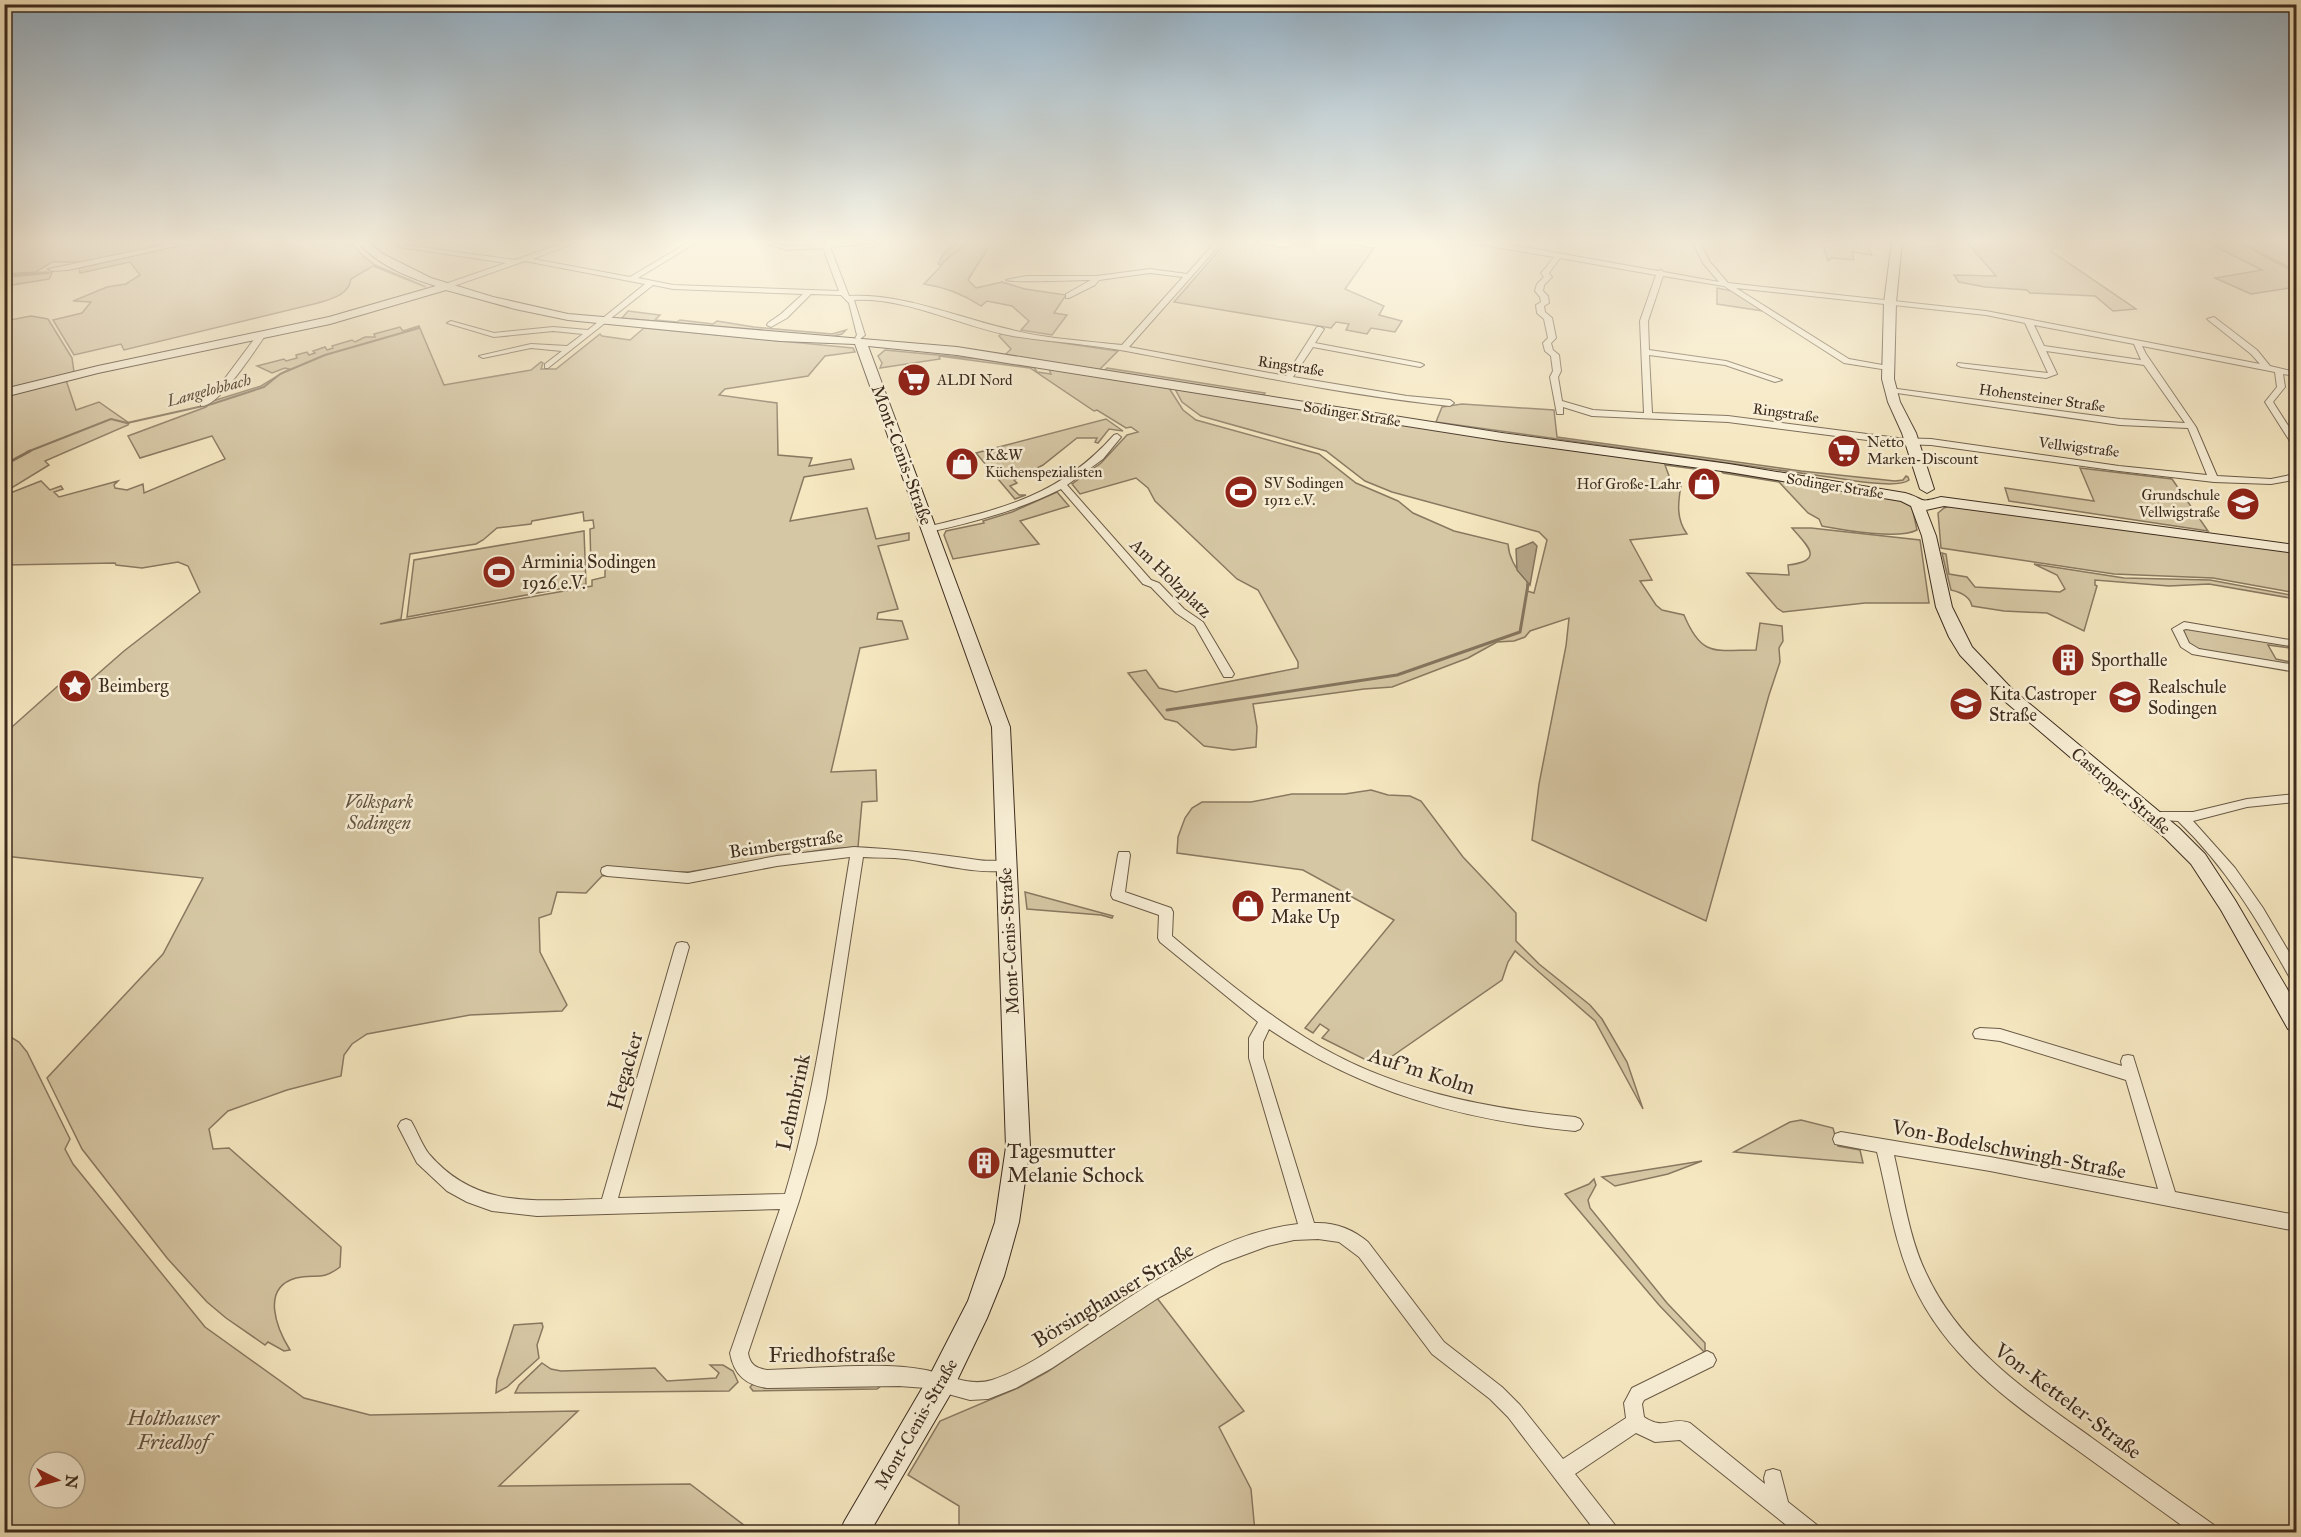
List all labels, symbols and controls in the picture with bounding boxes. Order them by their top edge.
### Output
street label: Ringstraße [1257,352,1325,380]
supermarket icon: ALDI Nord [896,362,932,398]
water label: Langelohbach [164,370,253,411]
place label: ALDI Nord [936,371,1013,389]
street label: Hohensteiner Straße [1978,380,2106,416]
street label: Mont-Cenis-Straße [866,382,938,528]
street label: Sodinger Straße [1302,397,1402,431]
street label: Ringstraße [1752,399,1820,427]
supermarket icon: Netto Marken-Discount [1826,433,1862,469]
place label: Netto Marken-Discount [1867,433,1979,468]
street label: Vellwigstraße [2037,433,2120,461]
shop icon: K&W Küchenspezialisten [944,446,980,482]
place label: K&W Küchenspezialisten [985,446,1102,481]
shop icon: Hof Große-Lahr [1686,466,1722,502]
street label: Sodinger Straße [1785,469,1885,503]
sports icon: SV Sodingen 1912 e.V. [1223,474,1259,510]
place label: SV Sodingen 1912 e.V. [1264,474,1344,509]
place label: Hof Große-Lahr [1577,475,1681,493]
place label: Grundschule Vellwigstraße [2138,486,2220,521]
school or university icon: Grundschule Vellwigstraße [2225,486,2261,522]
street label: Am Holzplatz [1125,533,1216,622]
place label: Arminia Sodingen 1926 e.V. [521,551,656,594]
sports icon: Arminia Sodingen 1926 e.V. [481,554,517,590]
building icon: Sporthalle [2050,642,2086,678]
place label: Sporthalle [2091,649,2167,671]
place icon: Beimberg [57,668,93,704]
place label: Beimberg [98,675,169,698]
place label: Realschule Sodingen [2148,676,2227,720]
school or university icon: Realschule Sodingen [2107,679,2143,715]
place label: Kita Castroper Straße [1989,683,2097,726]
school or university icon: Kita Castroper Straße [1948,686,1984,722]
street label: Castroper Straße [2067,743,2175,839]
park label: Volkspark Sodingen [345,791,413,834]
street label: Beimbergstraße [728,825,845,864]
street label: Mont-Cenis-Straße [994,867,1024,1015]
place label: Permanent Make Up [1271,885,1352,928]
shop icon: Permanent Make Up [1230,888,1266,924]
street label: Hegacker [601,1029,649,1113]
street label: Auf'm Kolm [1364,1041,1479,1101]
street label: Lehmbrink [770,1051,816,1153]
street label: Von-Bodelschwingh-Straße [1889,1113,2129,1185]
place label: Tagesmutter Melanie Schock [1007,1138,1144,1188]
building icon: Tagesmutter Melanie Schock [966,1145,1002,1181]
street label: Börsinghauser Straße [1028,1236,1199,1353]
street label: Von-Ketteler-Straße [1988,1337,2147,1465]
street label: Friedhofstraße [769,1342,896,1368]
street label: Mont-Cenis-Straße [870,1355,962,1493]
park label: Holthauser Friedhof [126,1405,220,1455]
north arrow [27,1450,87,1510]
text: N [61,1474,82,1490]

